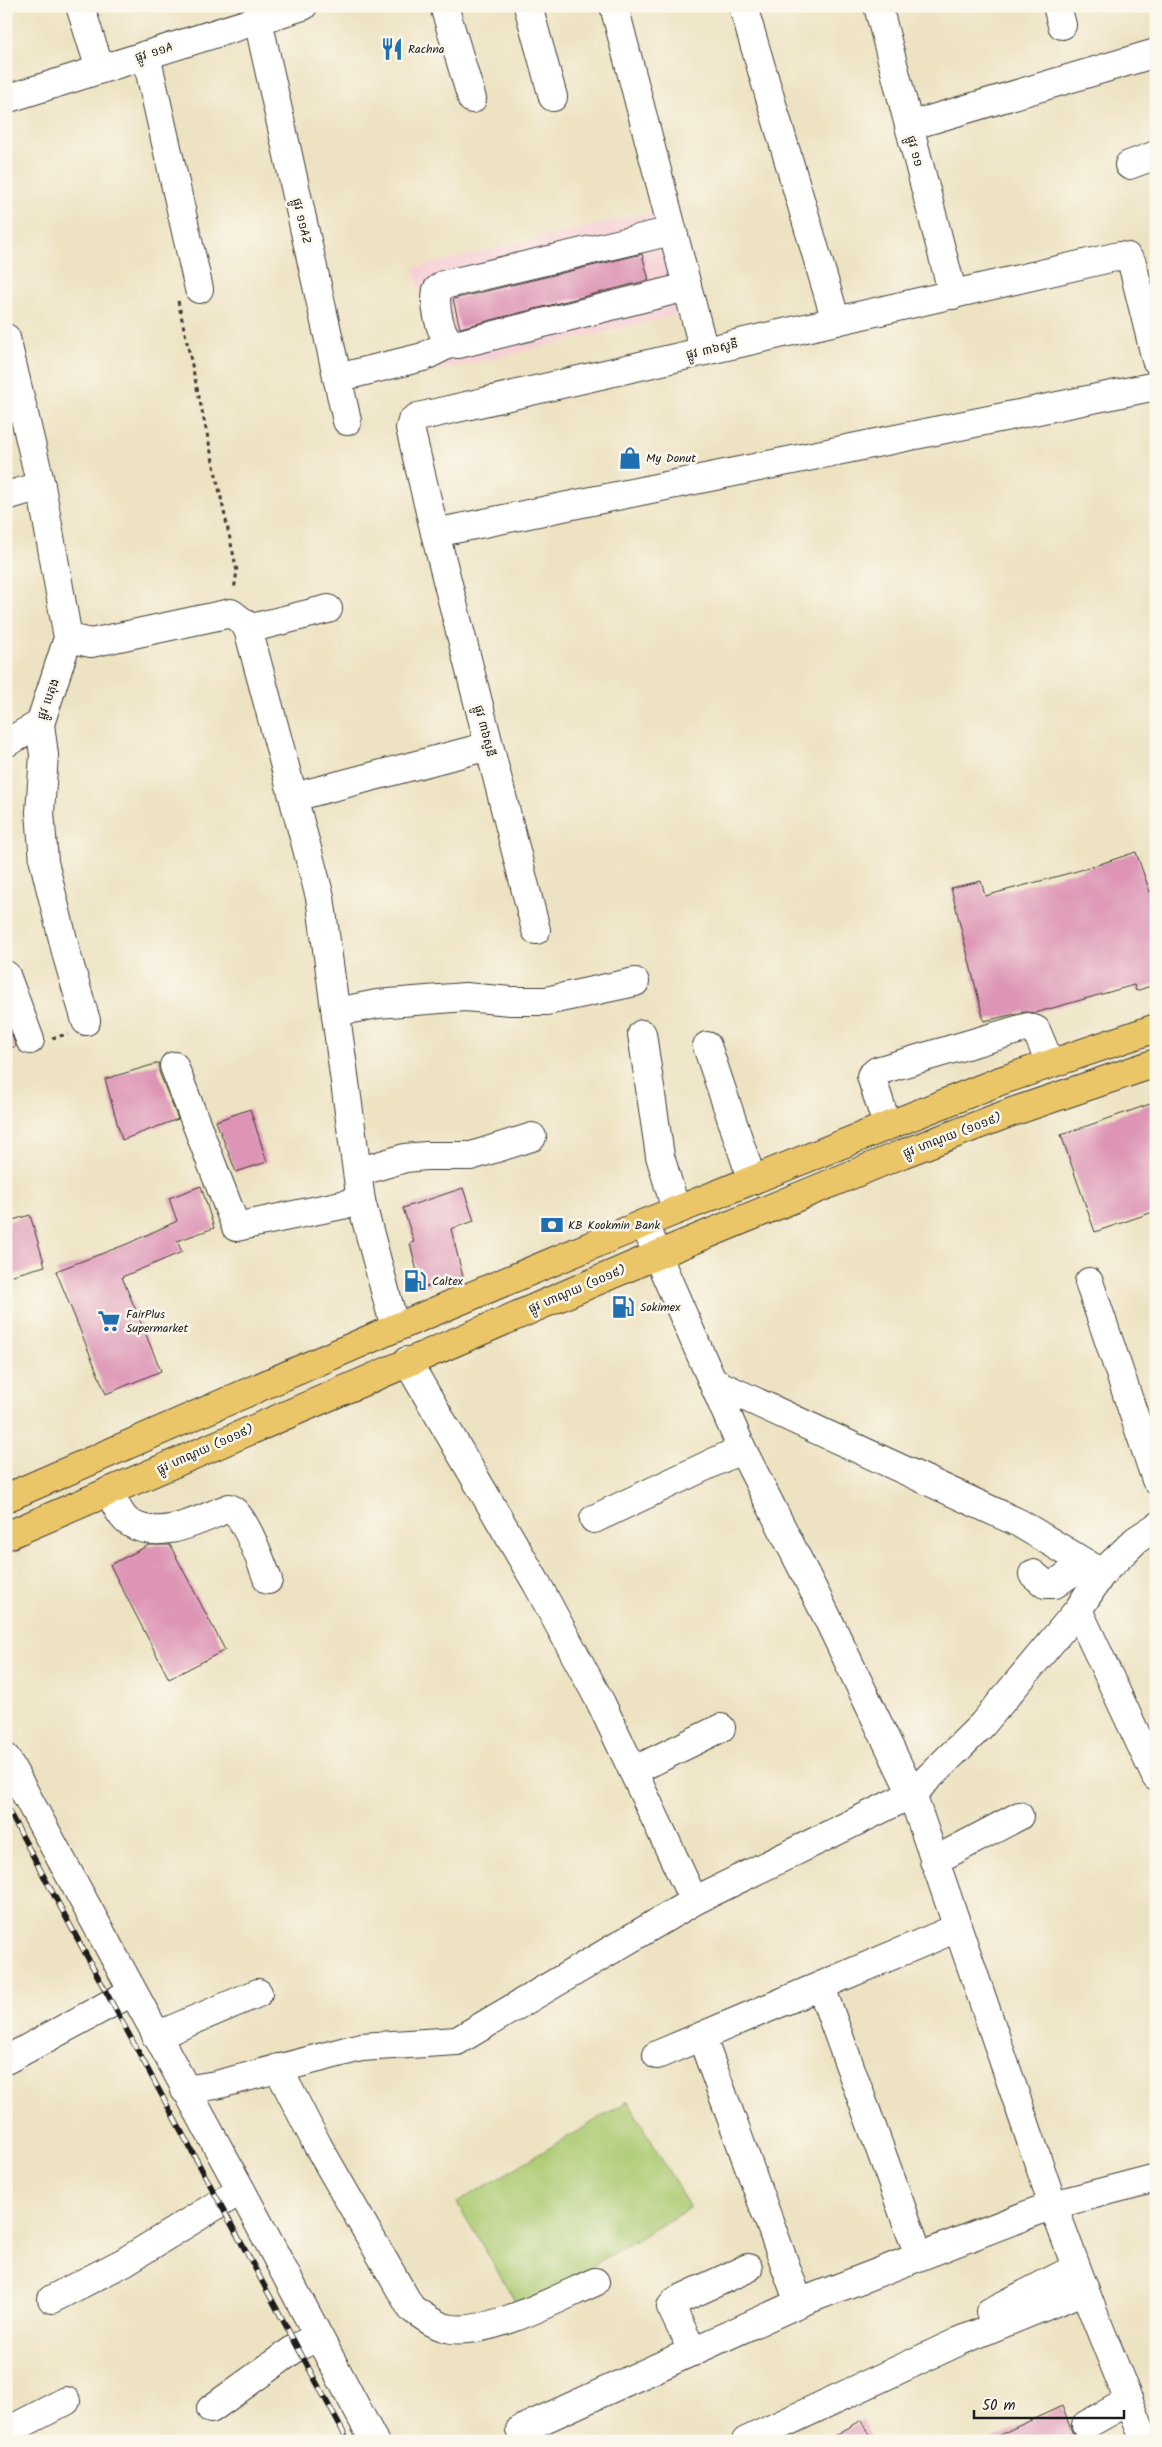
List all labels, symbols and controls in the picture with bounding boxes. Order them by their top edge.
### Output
restaurant icon: Rachna [379,36,405,62]
street label: ផ្លូវ ១១A [133,38,176,68]
place label: Rachna [408,40,445,59]
street label: ផ្លូវ ១១ [901,133,928,169]
street label: ផ្លូវ ១១AZ [287,196,316,246]
street label: ផ្លូវ ៣៦សូនី [684,334,740,365]
shop icon: My Donut [617,445,643,471]
place label: My Donut [646,449,696,468]
street label: ផ្លូវ បេតុង [32,676,65,723]
street label: ផ្លូវ ៣៦សូនី [468,703,500,759]
street label: ផ្លូវ ហាណូយ (១០១៩) [900,1108,1005,1164]
bank icon: KB Kookmin Bank [539,1212,565,1238]
place label: KB Kookmin Bank [568,1216,660,1235]
street label: ផ្លូវ ហាណូយ (១០១៩) [525,1260,629,1319]
fuel station icon: Caltex [402,1268,428,1294]
place label: Caltex [432,1272,464,1291]
fuel station icon: Sokimex [610,1294,636,1320]
place label: Sokimex [640,1298,681,1317]
place label: FairPlus Supermarket [126,1305,188,1338]
supermarket icon: FairPlus Supermarket [96,1308,122,1334]
street label: ផ្លូវ ហាណូយ (១០១៩) [154,1420,257,1480]
scale bar [974,2387,1124,2419]
text: 50 m [982,2394,1016,2418]

